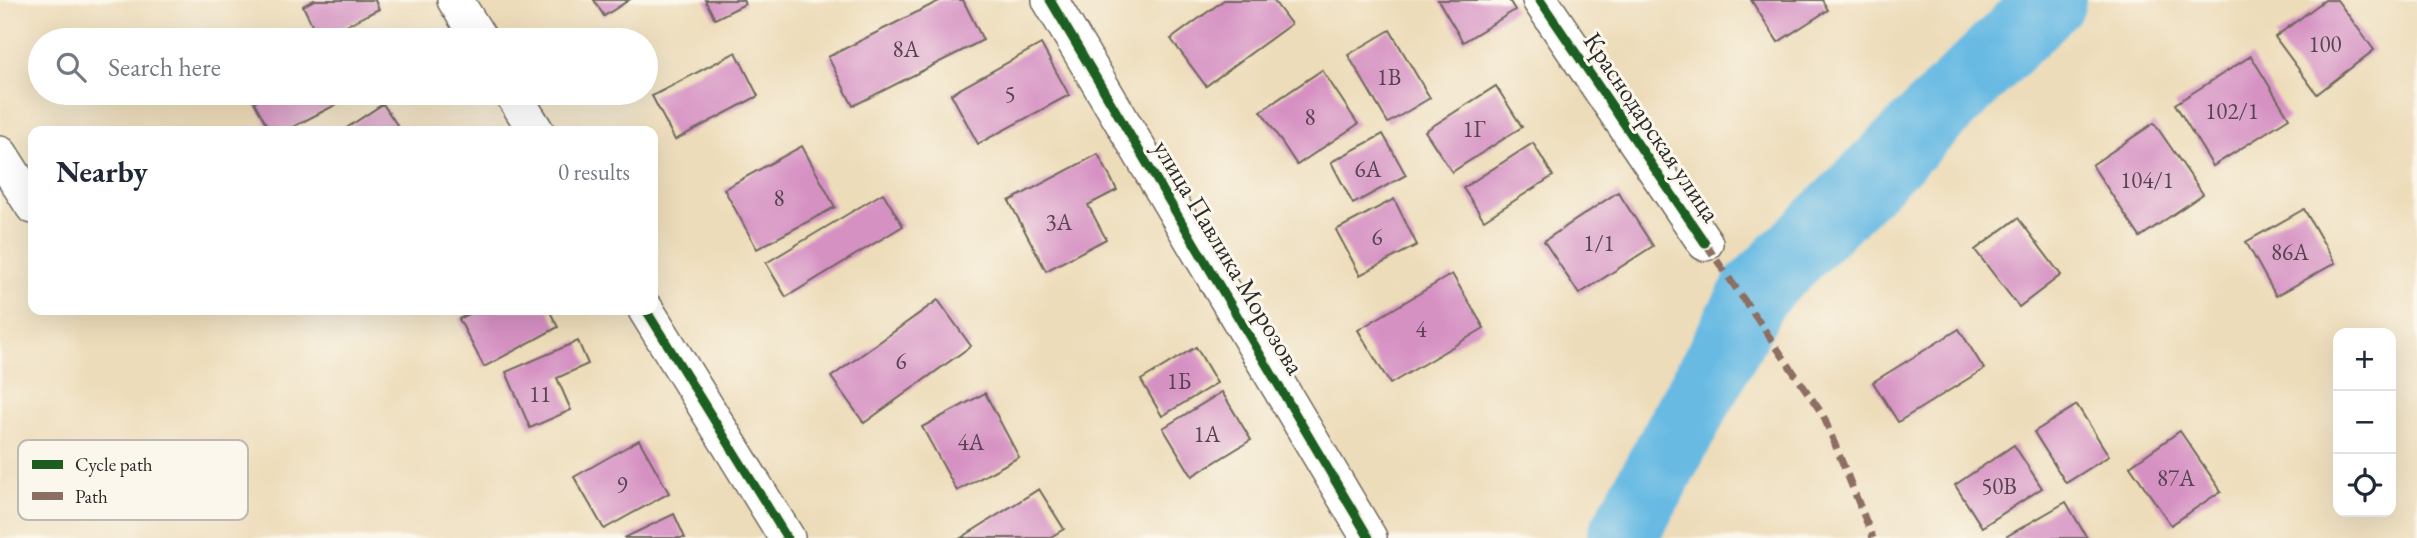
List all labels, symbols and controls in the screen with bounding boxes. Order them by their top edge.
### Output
street label: Краснодарская улица [1576,25,1729,229]
search box [28,28,658,105]
house number: 100 [2308,29,2342,59]
house number: 8А [893,34,921,64]
icon: search [52,48,90,86]
text: Search here [108,50,221,84]
house number: 1В [1377,62,1401,92]
house number: 5 [1004,79,1016,109]
house number: 102/1 [2205,96,2259,126]
house number: 8 [1304,102,1316,132]
house number: 1Г [1463,114,1486,144]
street label: улица Павлика Морозова [1145,133,1313,381]
text: Nearby [56,152,148,191]
house number: 6А [1355,154,1383,184]
text: 0 results [558,157,630,187]
house number: 104/1 [2120,165,2174,195]
house number: 8 [773,183,785,213]
house number: 3А [1046,207,1074,237]
house number: 6 [1371,222,1383,252]
house number: 1/1 [1583,228,1615,258]
house number: 86А [2271,237,2310,267]
house number: 4 [1415,314,1427,344]
map controls [2333,328,2396,517]
button: + [2333,328,2396,391]
house number: 6 [895,346,907,376]
house number: 1Б [1167,366,1191,396]
house number: 11 [529,379,551,409]
button: − [2333,391,2396,454]
house number: 1А [1194,419,1222,449]
house number: 4А [958,427,986,457]
legend [18,440,248,520]
text: Cycle path [75,452,153,477]
button: locate [2333,454,2396,517]
house number: 87А [2157,463,2196,493]
house number: 9 [616,470,628,500]
house number: 50В [1981,471,2017,501]
text: Path [75,484,108,509]

